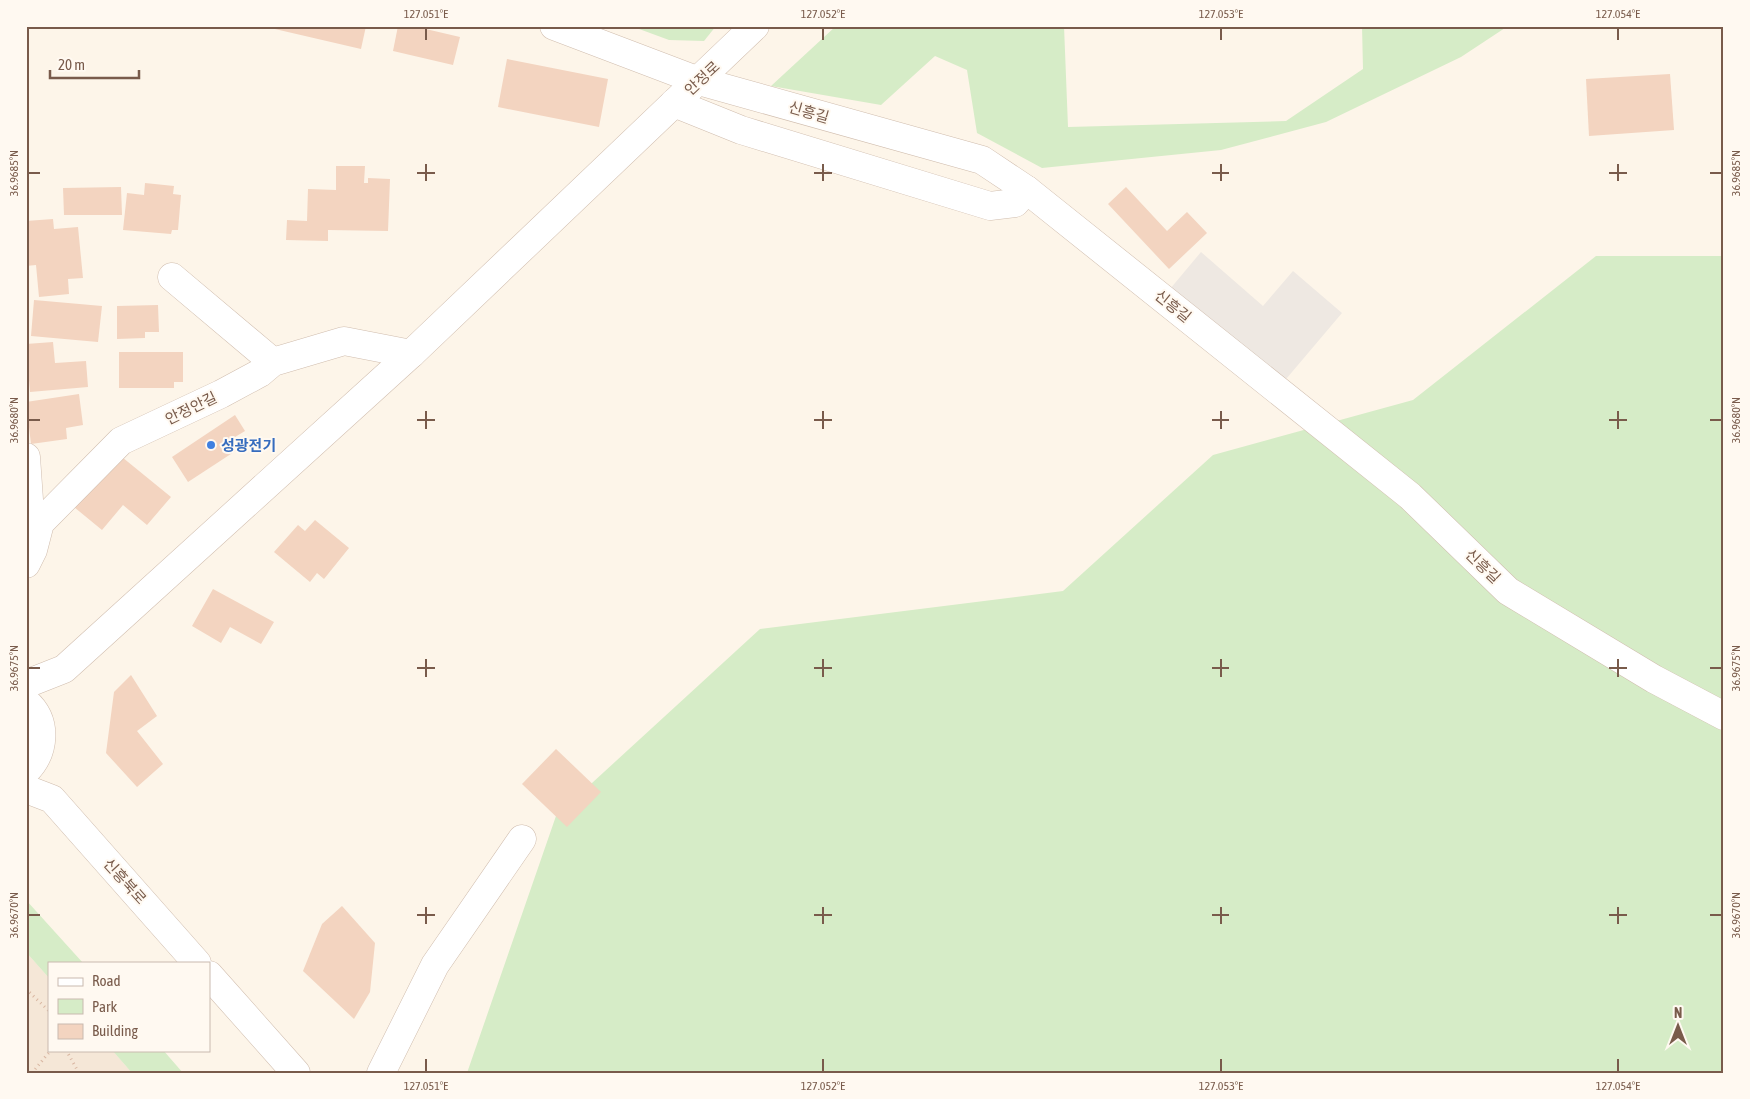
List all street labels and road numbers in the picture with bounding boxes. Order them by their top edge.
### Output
street label: 안정로 [681,58,723,98]
street label: 신흥길 [787,98,831,126]
street label: 신흥길 [1152,286,1194,326]
street label: 안정안길 [162,388,220,428]
street label: 신흥길 [1462,546,1504,586]
street label: 신흥북로 [100,855,150,907]

